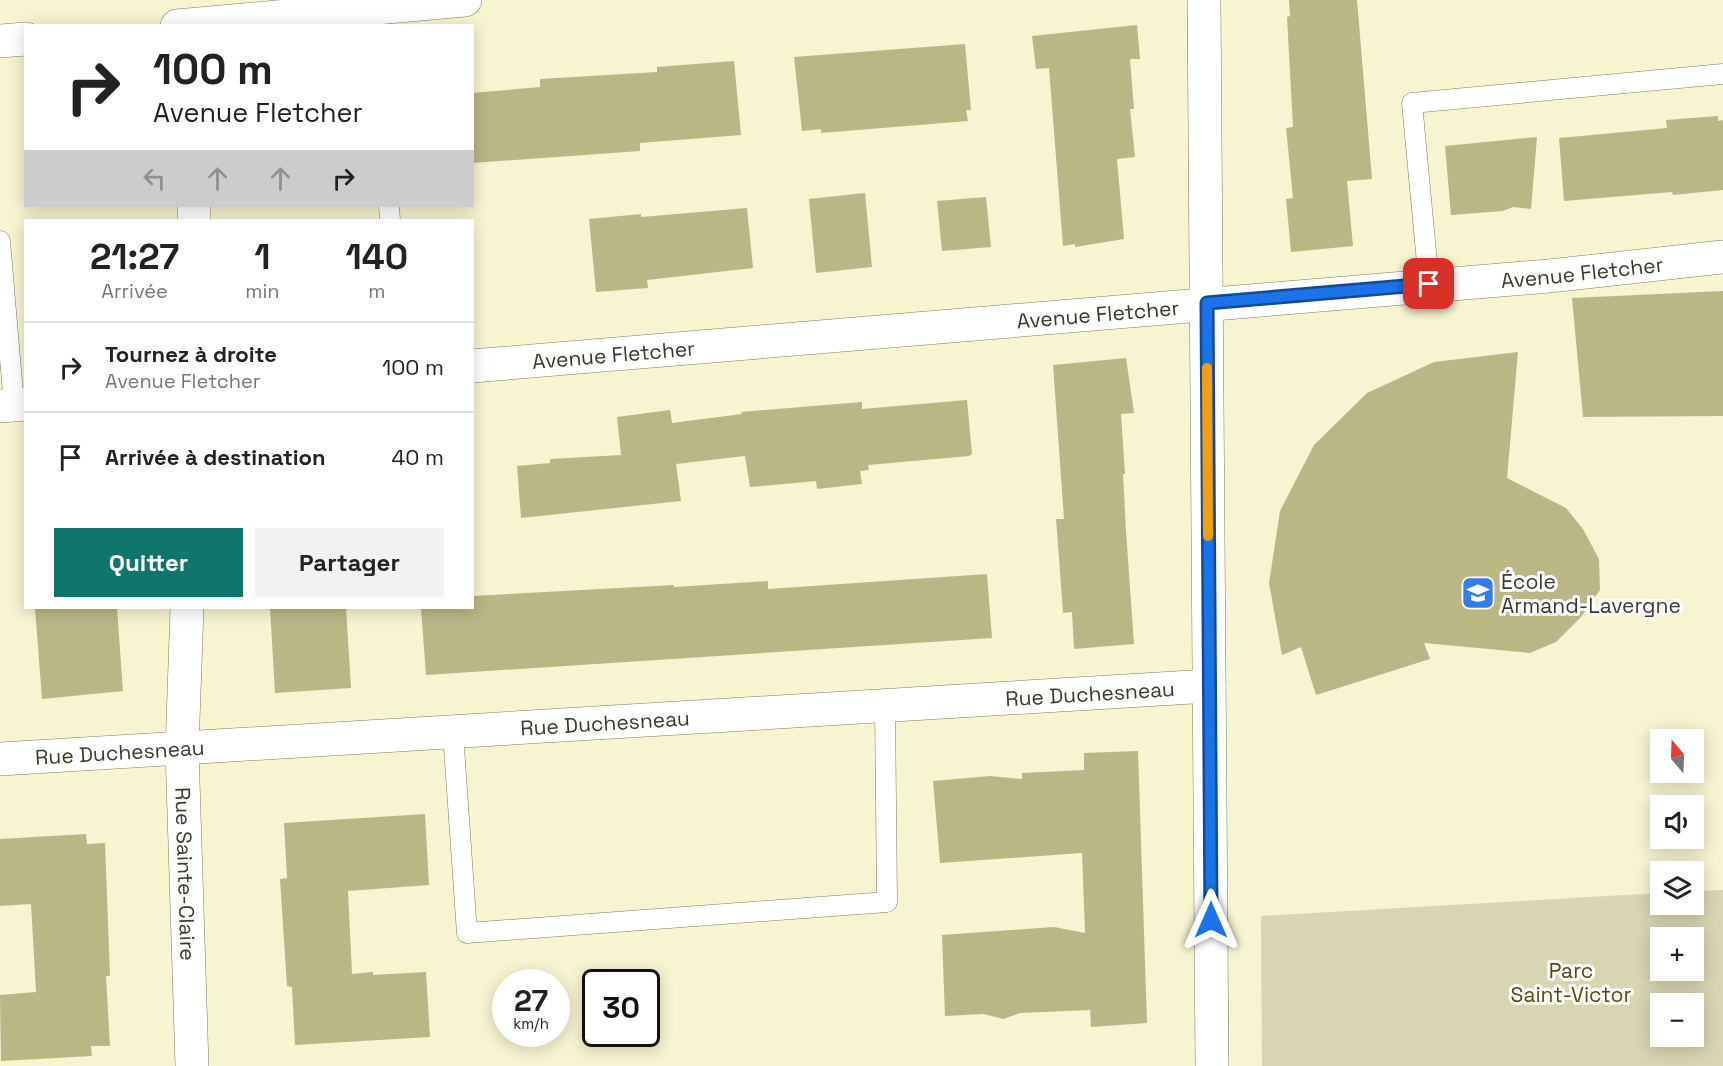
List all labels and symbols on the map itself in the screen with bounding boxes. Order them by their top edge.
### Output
street label: Avenue Fletcher [1500,250,1665,293]
pin [1403,258,1454,309]
street label: Avenue Fletcher [1015,293,1180,334]
street label: Avenue Fletcher [531,334,696,374]
place label: École Armand-Lavergne [1501,568,1681,619]
school or university icon: École Armand-Lavergne [1460,575,1496,611]
street label: Rue Duchesneau [1005,675,1176,712]
street label: Rue Duchesneau [519,704,690,741]
north arrow [1650,729,1704,783]
street label: Rue Duchesneau [34,733,205,770]
street label: Rue Sainte-Claire [170,787,202,961]
position arrow [1179,888,1243,952]
park label: Parc Saint-Victor [1511,957,1632,1008]
speed limit sign: 30 [582,969,660,1047]

